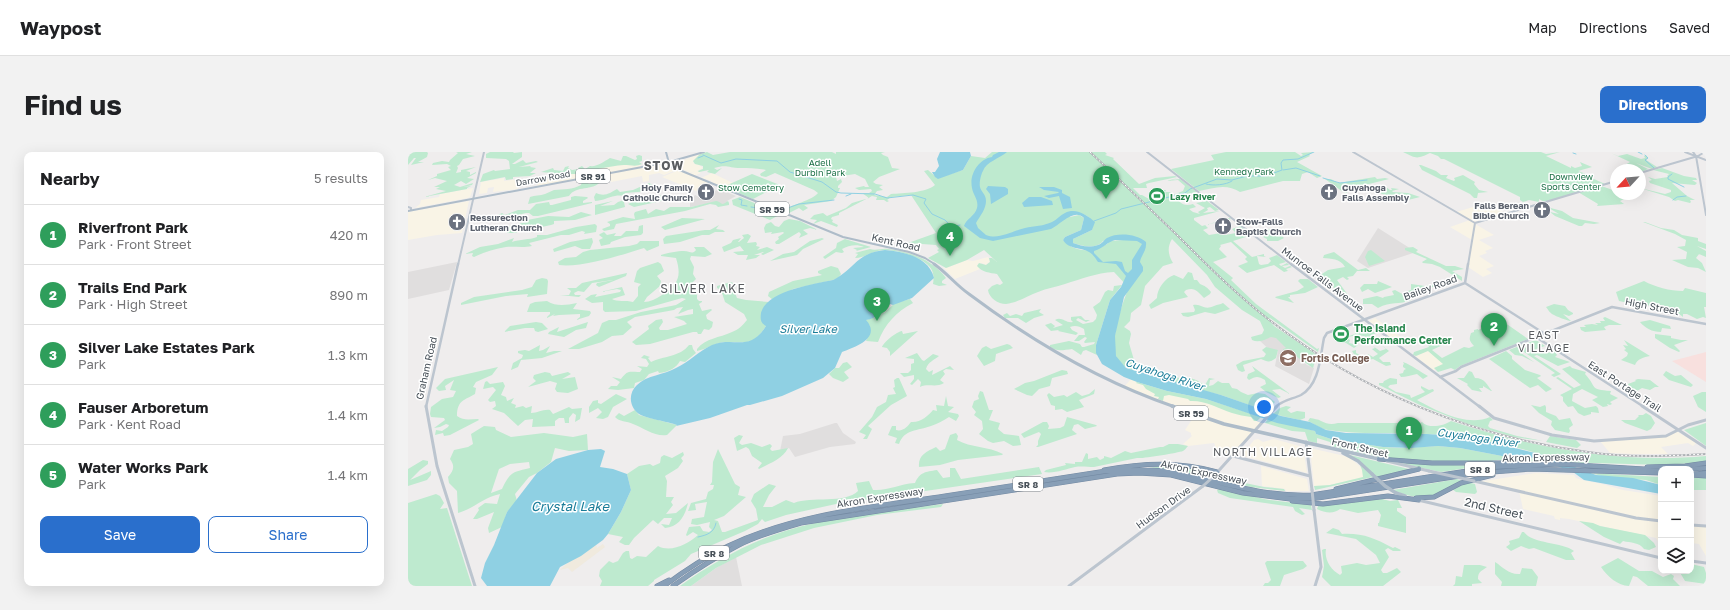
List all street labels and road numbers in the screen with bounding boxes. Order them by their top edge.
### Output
street label: Darrow Road [515,168,571,188]
road number: SR 91 [576,169,610,183]
road number: SR 59 [755,202,789,216]
street label: Kent Road [871,231,921,253]
street label: Munroe Falls Avenue [1280,244,1367,314]
street label: Bailey Road [1401,272,1459,302]
street label: High Street [1624,295,1680,317]
street label: Graham Road [413,335,439,401]
street label: East Portage Trail [1586,358,1664,414]
road number: SR 59 [1174,406,1208,420]
street label: Front Street [1330,435,1390,459]
street label: Akron Expressway [1502,450,1590,464]
street label: Akron Expressway [1160,457,1249,487]
road number: SR 8 [1465,462,1495,476]
road number: SR 8 [1013,477,1043,491]
street label: Hudson Drive [1133,483,1193,531]
street label: Akron Expressway [836,484,925,510]
street label: 2nd Street [1463,494,1525,522]
road number: SR 8 [699,546,729,560]

